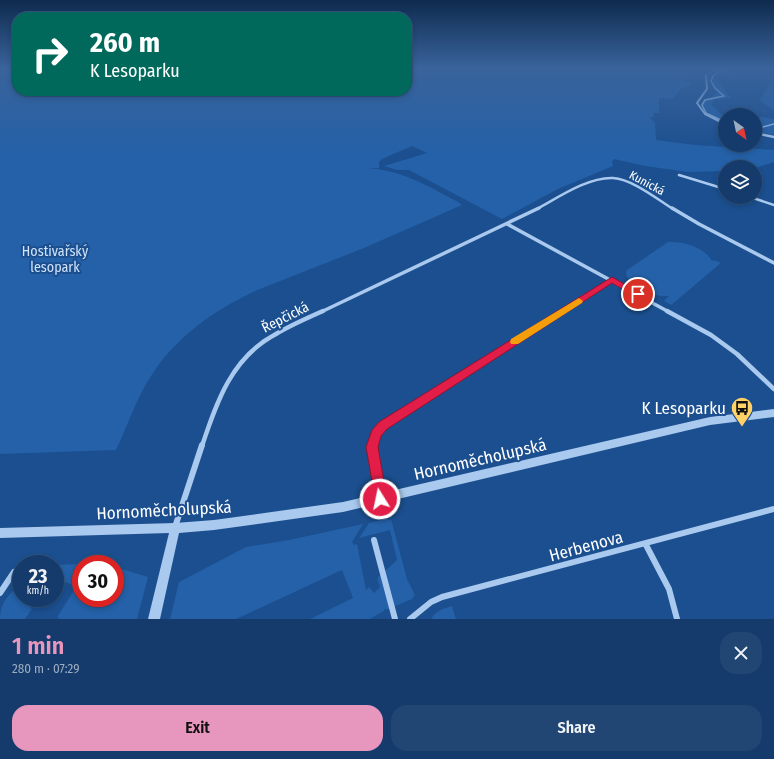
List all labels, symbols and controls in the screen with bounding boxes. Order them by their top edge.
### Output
text: 260 m [90,26,160,59]
icon: right [24,28,76,80]
text: K Lesoparku [90,60,180,82]
north arrow [718,108,762,152]
map controls [718,108,762,204]
button: layers [718,160,762,204]
street label: Kunická [627,168,667,198]
park label: Hostivařský lesopark [22,243,89,276]
pin [621,277,655,311]
icon: arrive [627,283,649,305]
street label: Řepčická [258,297,312,336]
bus stop icon: K Lesoparku [729,395,755,428]
place label: K Lesoparku [641,398,726,419]
street label: Hornoměcholupská [412,434,548,485]
position arrow [359,478,401,520]
street label: Hornoměcholupská [96,496,232,525]
street label: Herbenova [547,527,625,566]
speed limit sign: 30 [72,555,124,607]
text: 23 [29,564,47,588]
text: km/h [27,585,49,597]
text: 1 min [12,632,64,660]
button: close [720,632,762,674]
text: 280 m · 07:29 [12,661,79,676]
button: Exit [12,705,383,751]
button: Share [391,705,762,751]

